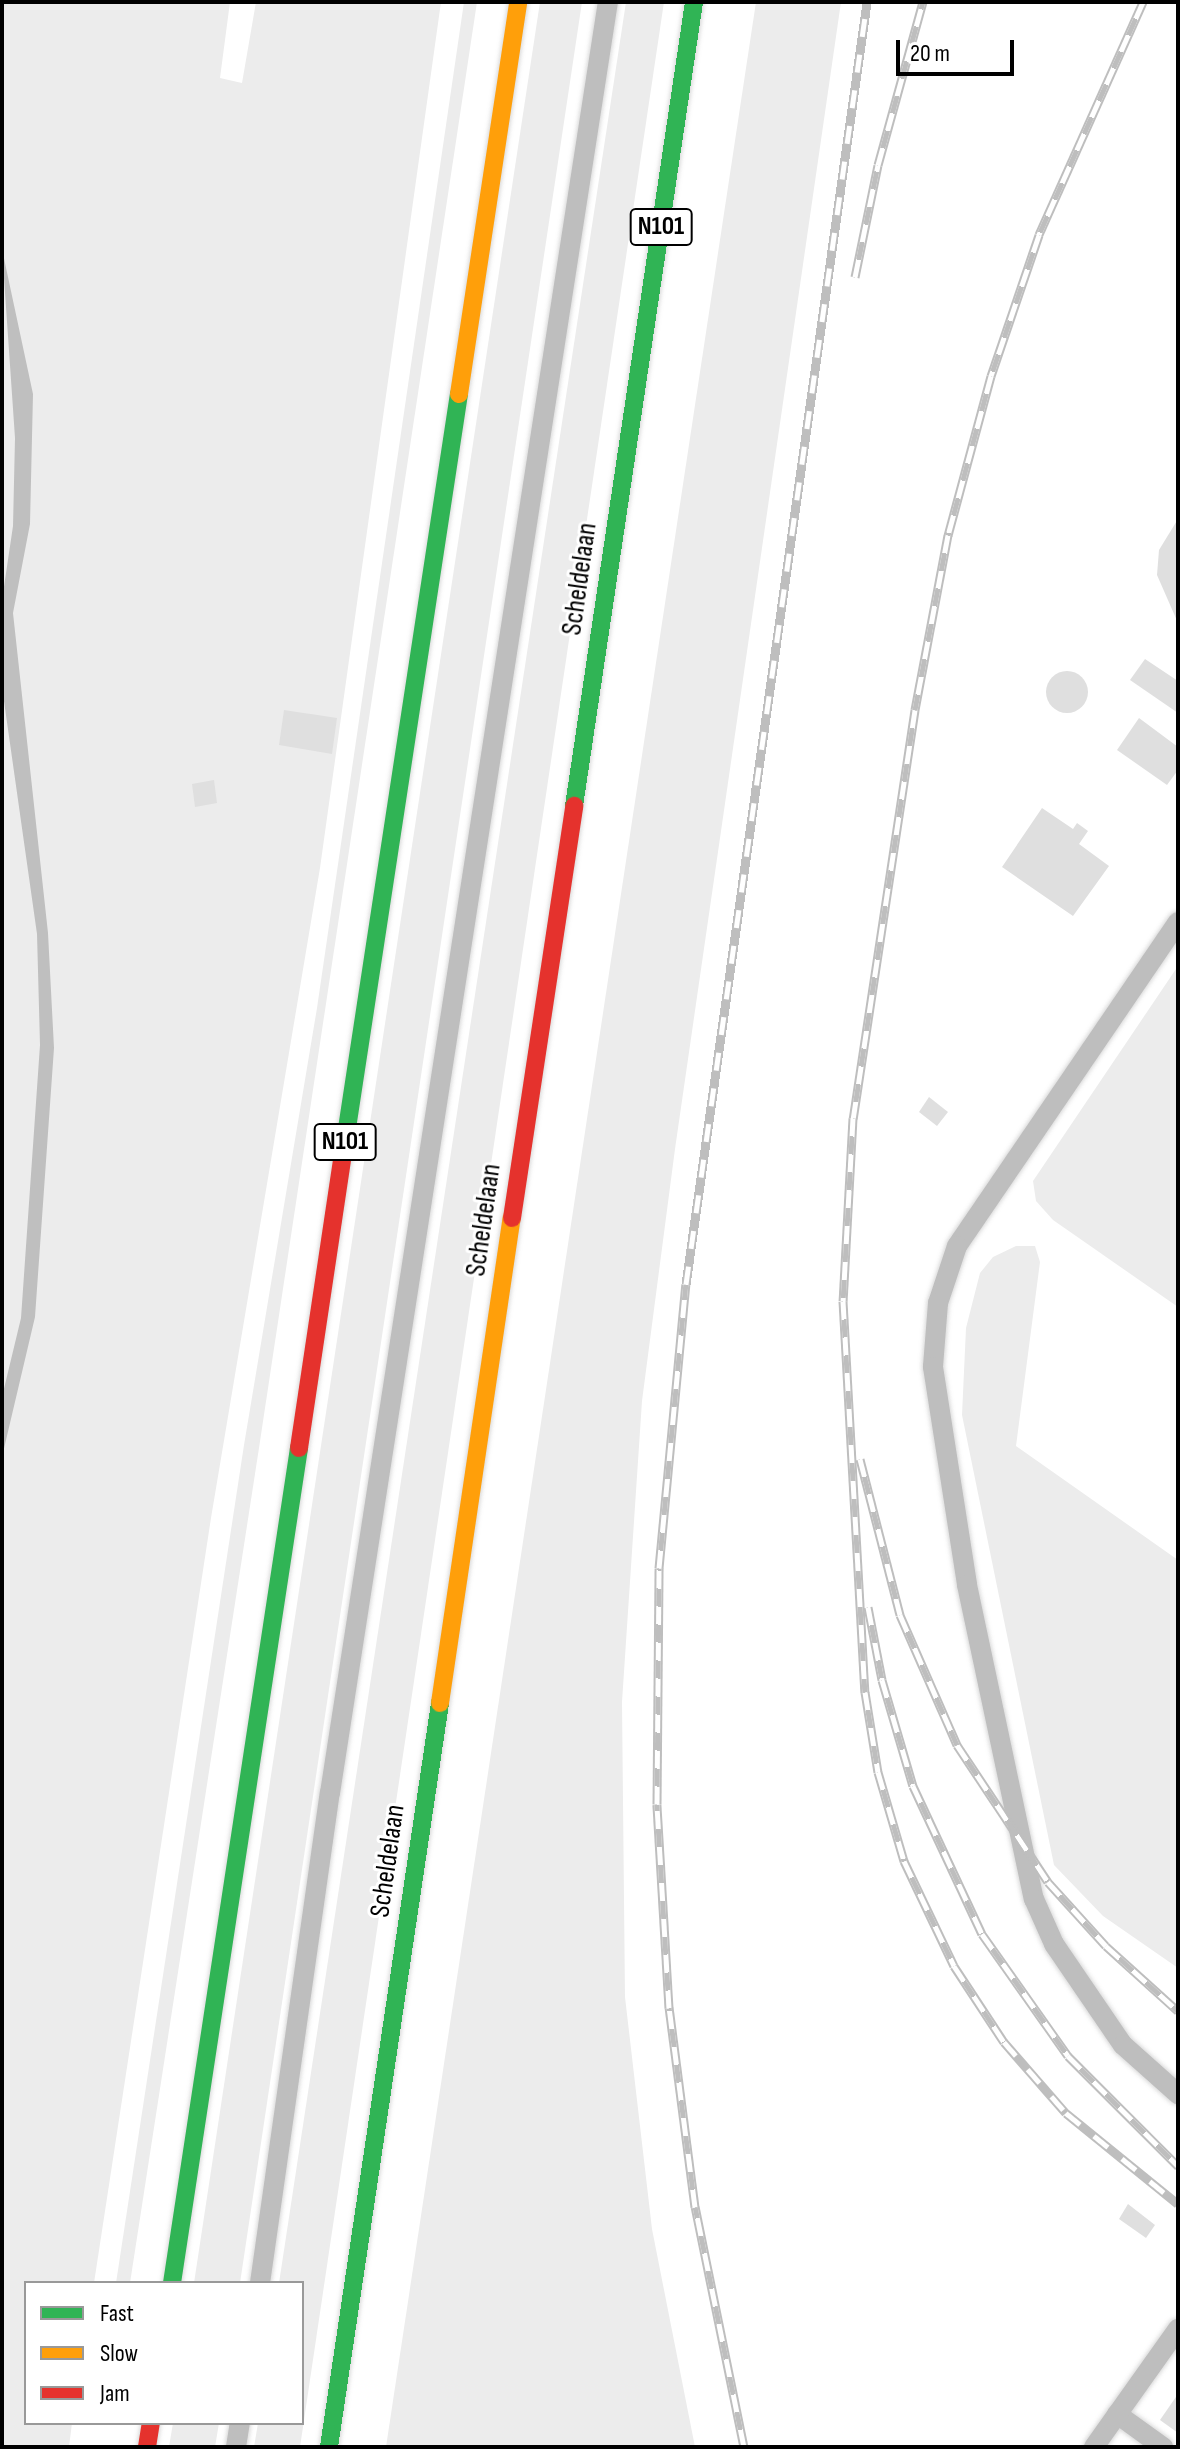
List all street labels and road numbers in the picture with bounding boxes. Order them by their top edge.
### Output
road number: N101 [629,205,693,249]
street label: Scheldelaan [555,521,605,637]
road number: N101 [313,1120,377,1164]
street label: Scheldelaan [459,1162,509,1278]
street label: Scheldelaan [363,1803,413,1919]

